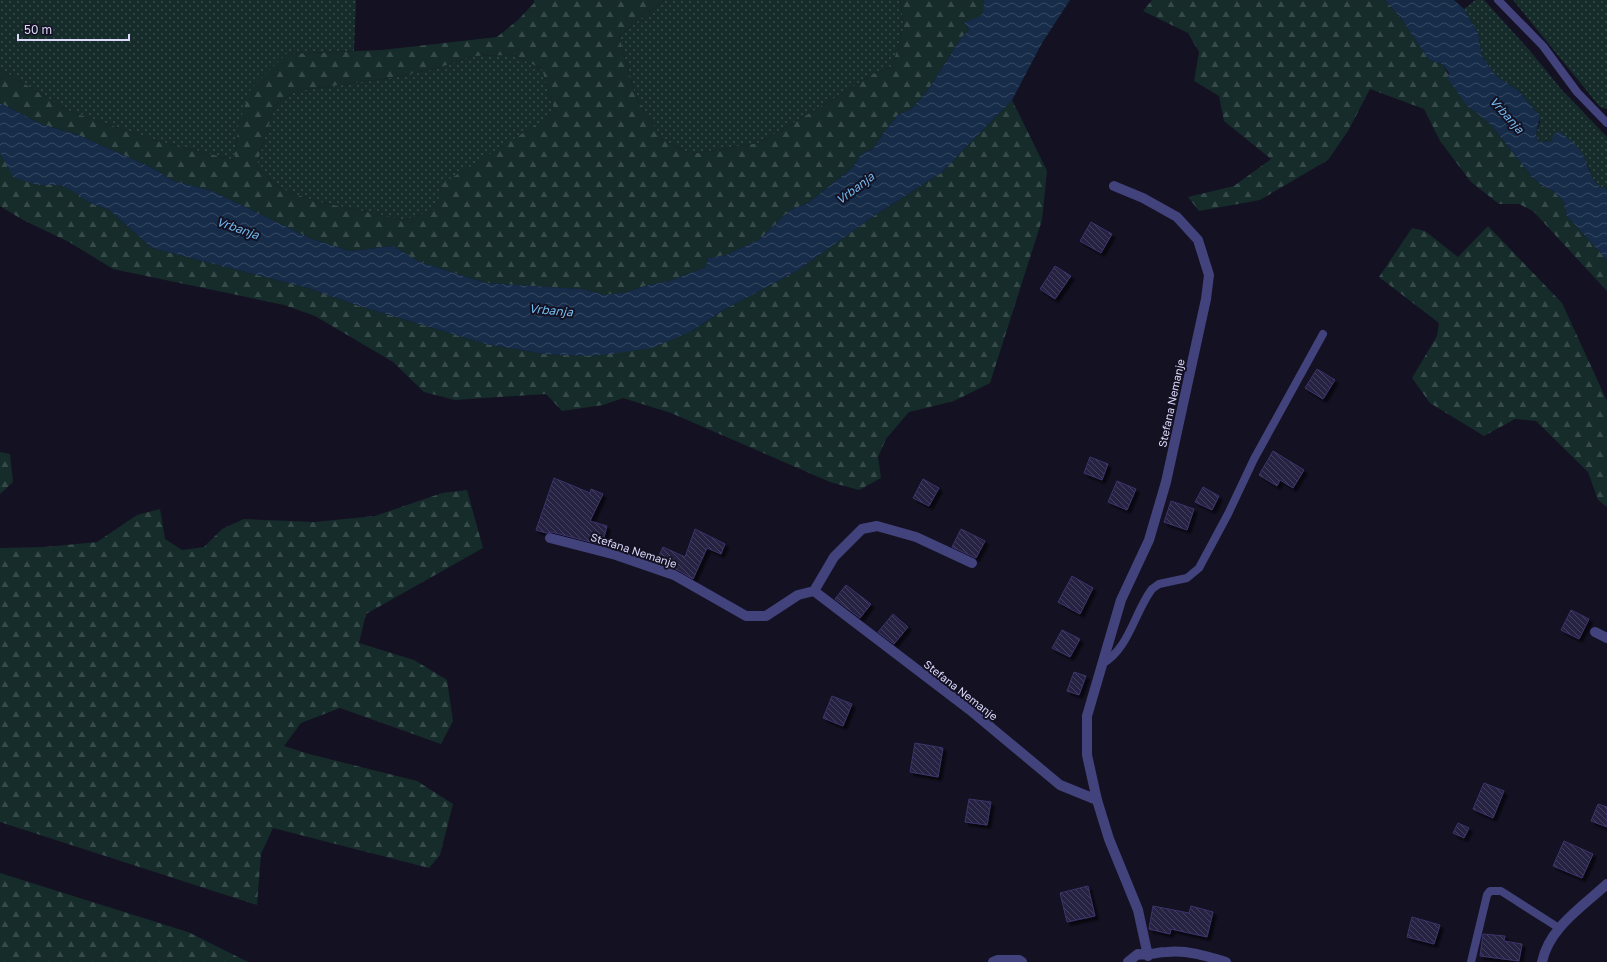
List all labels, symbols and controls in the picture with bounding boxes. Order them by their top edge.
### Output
scale bar [18,16,129,42]
text: 50 m [24,22,52,37]
water label: Vrbanja [1487,94,1528,137]
water label: Vrbanja [833,168,878,207]
water label: Vrbanja [215,214,262,243]
water label: Vrbanja [529,301,575,319]
street label: Stefana Nemanje [1155,358,1187,448]
street label: Stefana Nemanje [589,530,679,570]
street label: Stefana Nemanje [922,657,1000,723]

